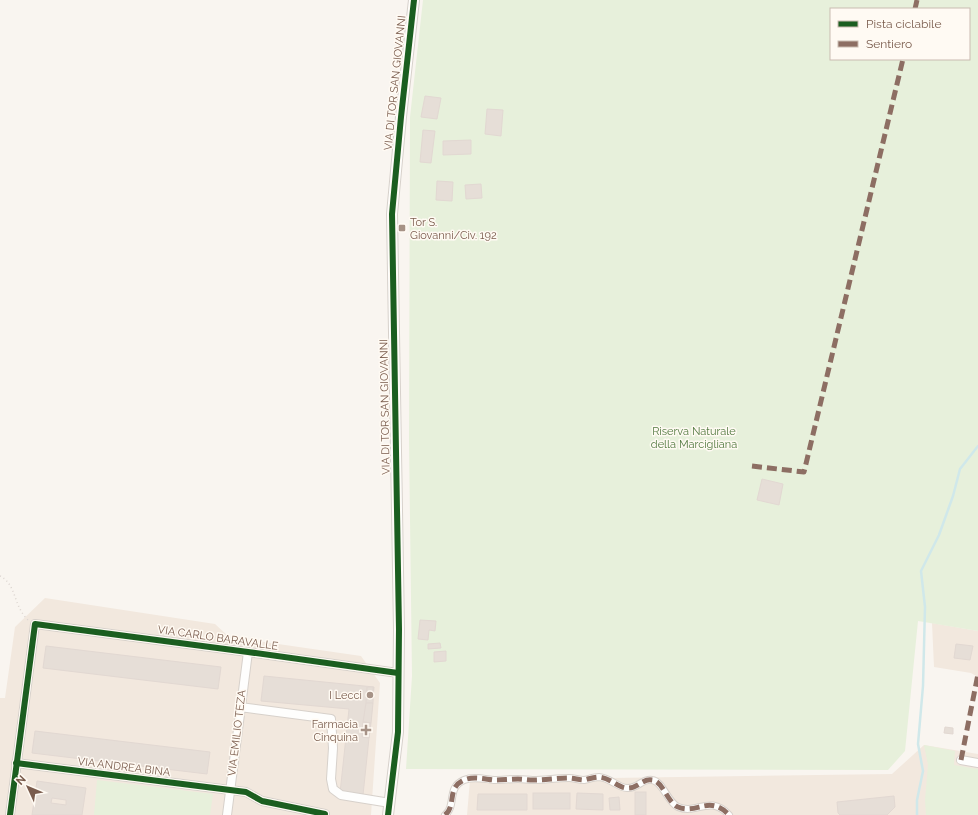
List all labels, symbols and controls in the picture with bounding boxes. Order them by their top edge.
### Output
legend [830,8,970,60]
street label: VIA DI TOR SAN GIOVANNI [381,15,409,151]
text: Pista ciclabile [866,17,941,31]
text: Sentiero [866,37,912,51]
place label: Tor S. Giovanni/Civ. 192 [410,216,497,242]
marker: Tor S. Giovanni/Civ. 192 [397,223,407,233]
street label: VIA DI TOR SAN GIOVANNI [377,339,393,475]
park label: Riserva Naturale della Marcigliana [651,425,737,451]
street label: VIA CARLO BARAVALLE [157,623,279,653]
street label: VIA EMILIO TEZA [225,689,249,777]
place label: I Lecci [329,689,362,702]
marker: I Lecci [365,690,375,700]
place label: Farmacia Cinquina [312,718,358,744]
marker: Farmacia Cinquina [361,725,371,735]
street label: VIA ANDREA BINA [77,755,172,779]
north arrow [8,767,48,807]
text: N [14,773,29,788]

